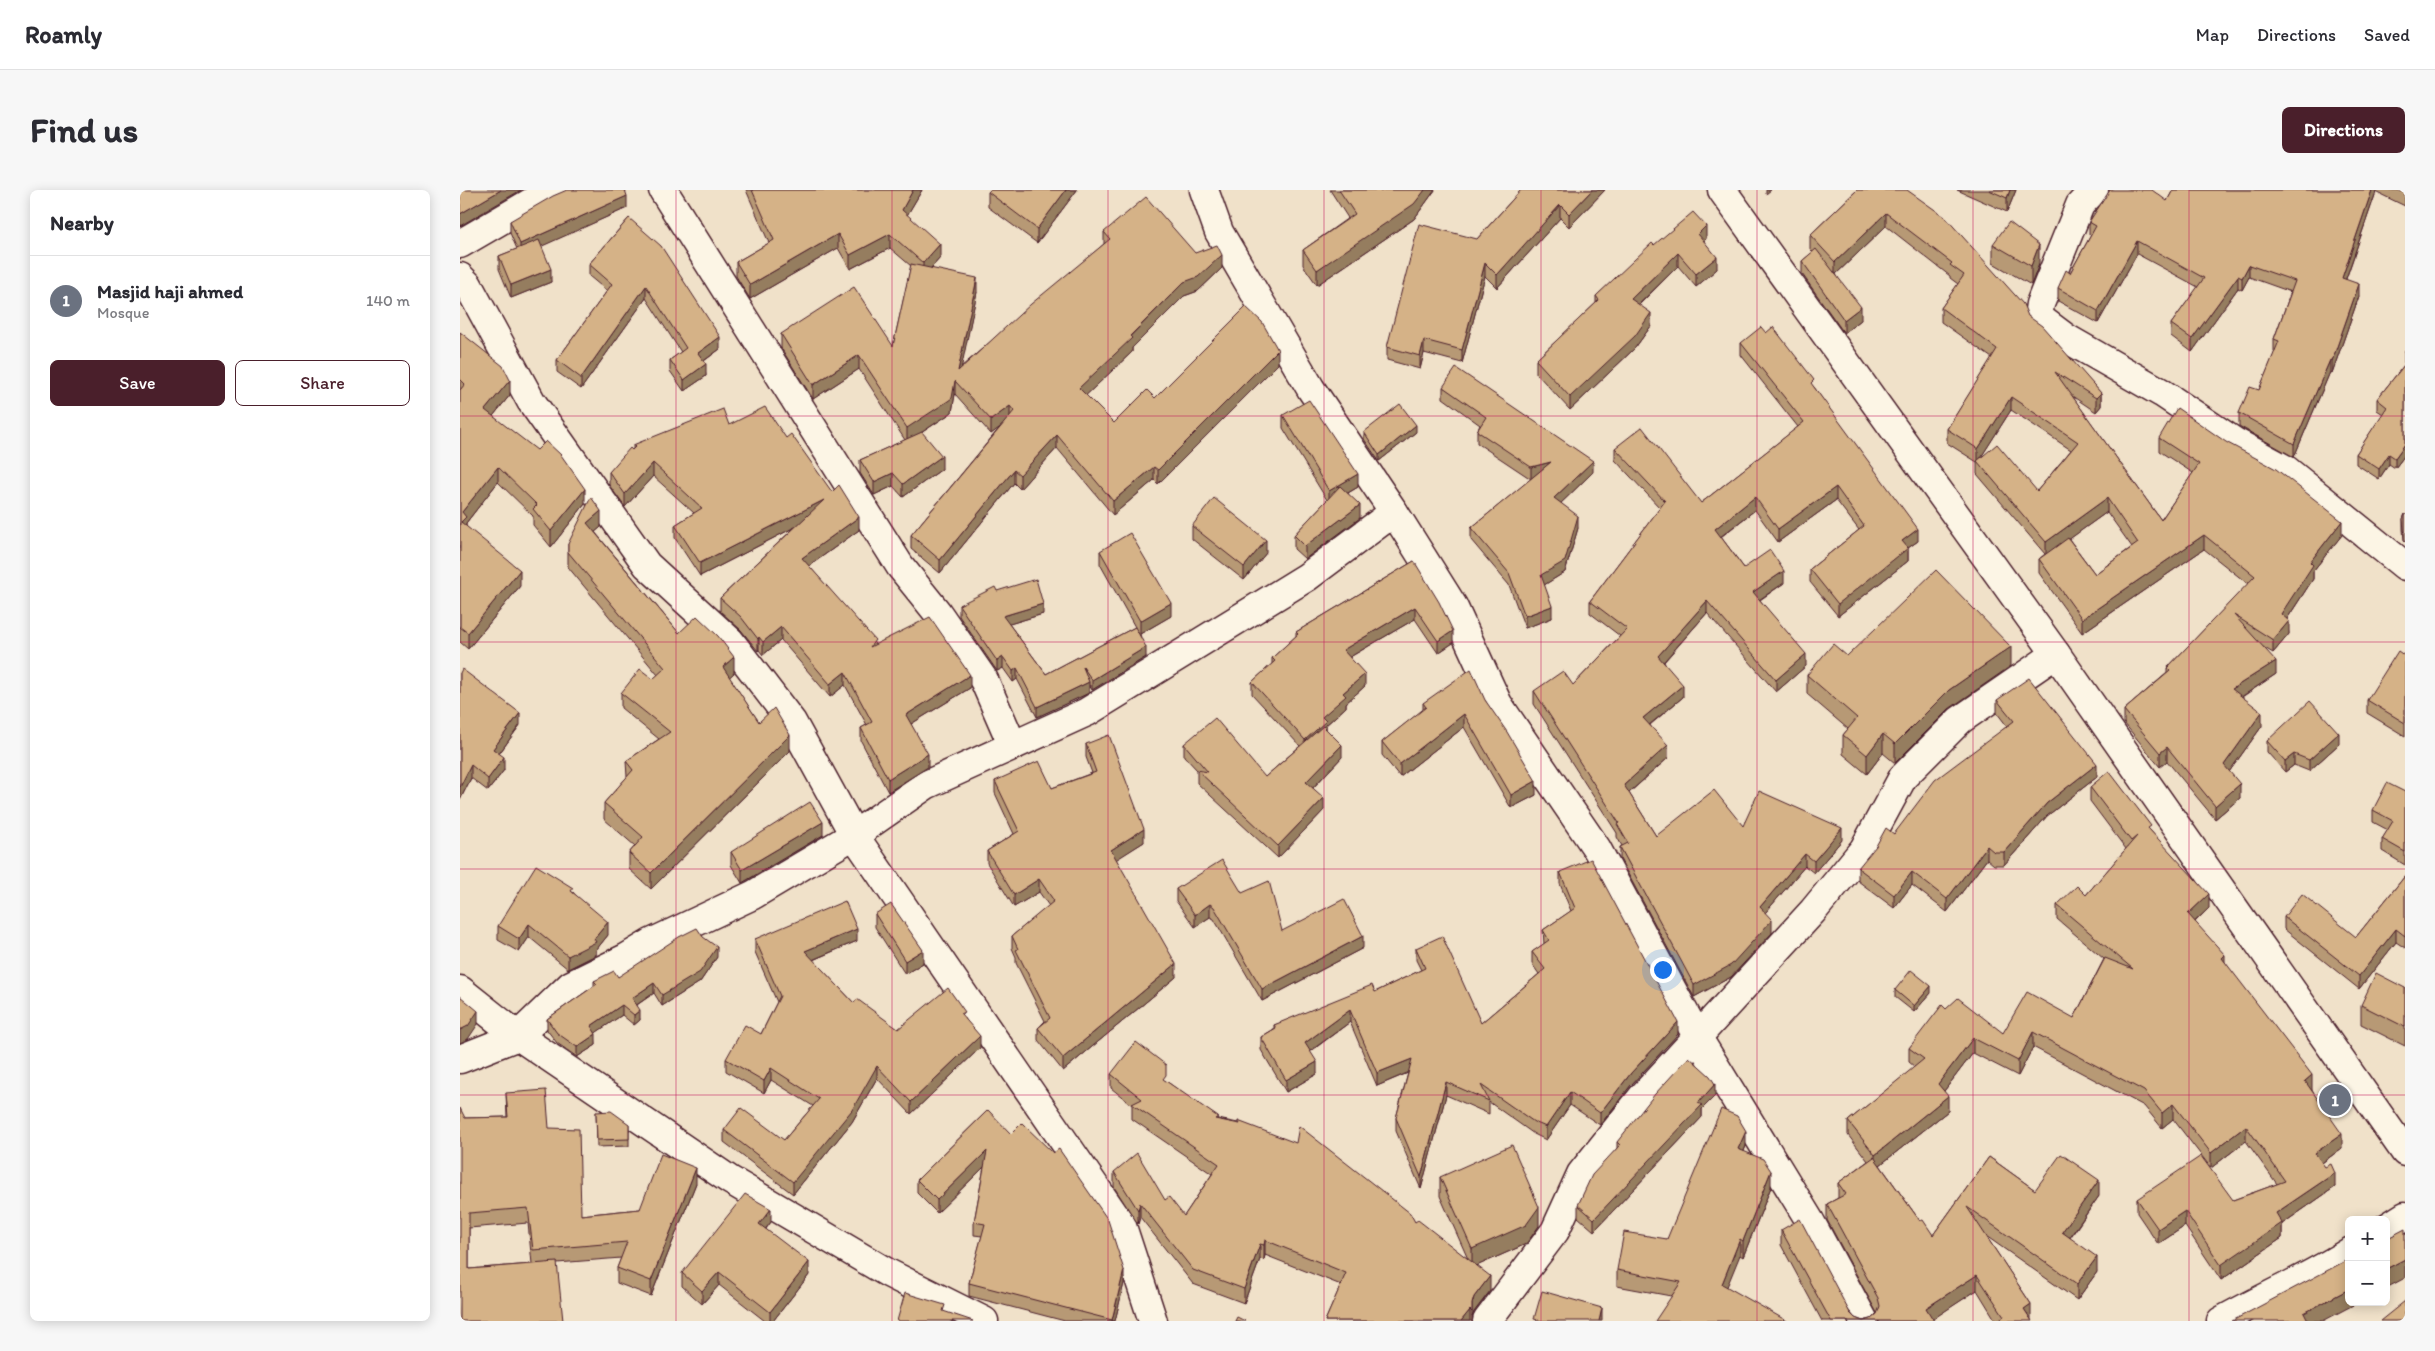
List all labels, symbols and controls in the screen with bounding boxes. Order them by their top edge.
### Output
text: Roamly [25,20,102,49]
text: Map [2196,24,2229,46]
text: Directions [2257,24,2336,46]
text: Saved [2364,24,2410,46]
button: Directions [2282,107,2405,153]
text: Find us [30,109,138,151]
text: Nearby [50,210,114,235]
text: Masjid haji ahmed [97,280,243,303]
text: 1 [62,291,70,310]
text: 140 m [366,291,410,310]
text: Mosque [97,303,150,322]
button: Save [50,360,225,406]
button: Share [235,360,410,406]
your location [1650,957,1676,983]
pin: 1 [2319,1081,2351,1119]
map controls [2345,1216,2390,1306]
button: + [2345,1216,2390,1261]
button: − [2345,1261,2390,1306]

